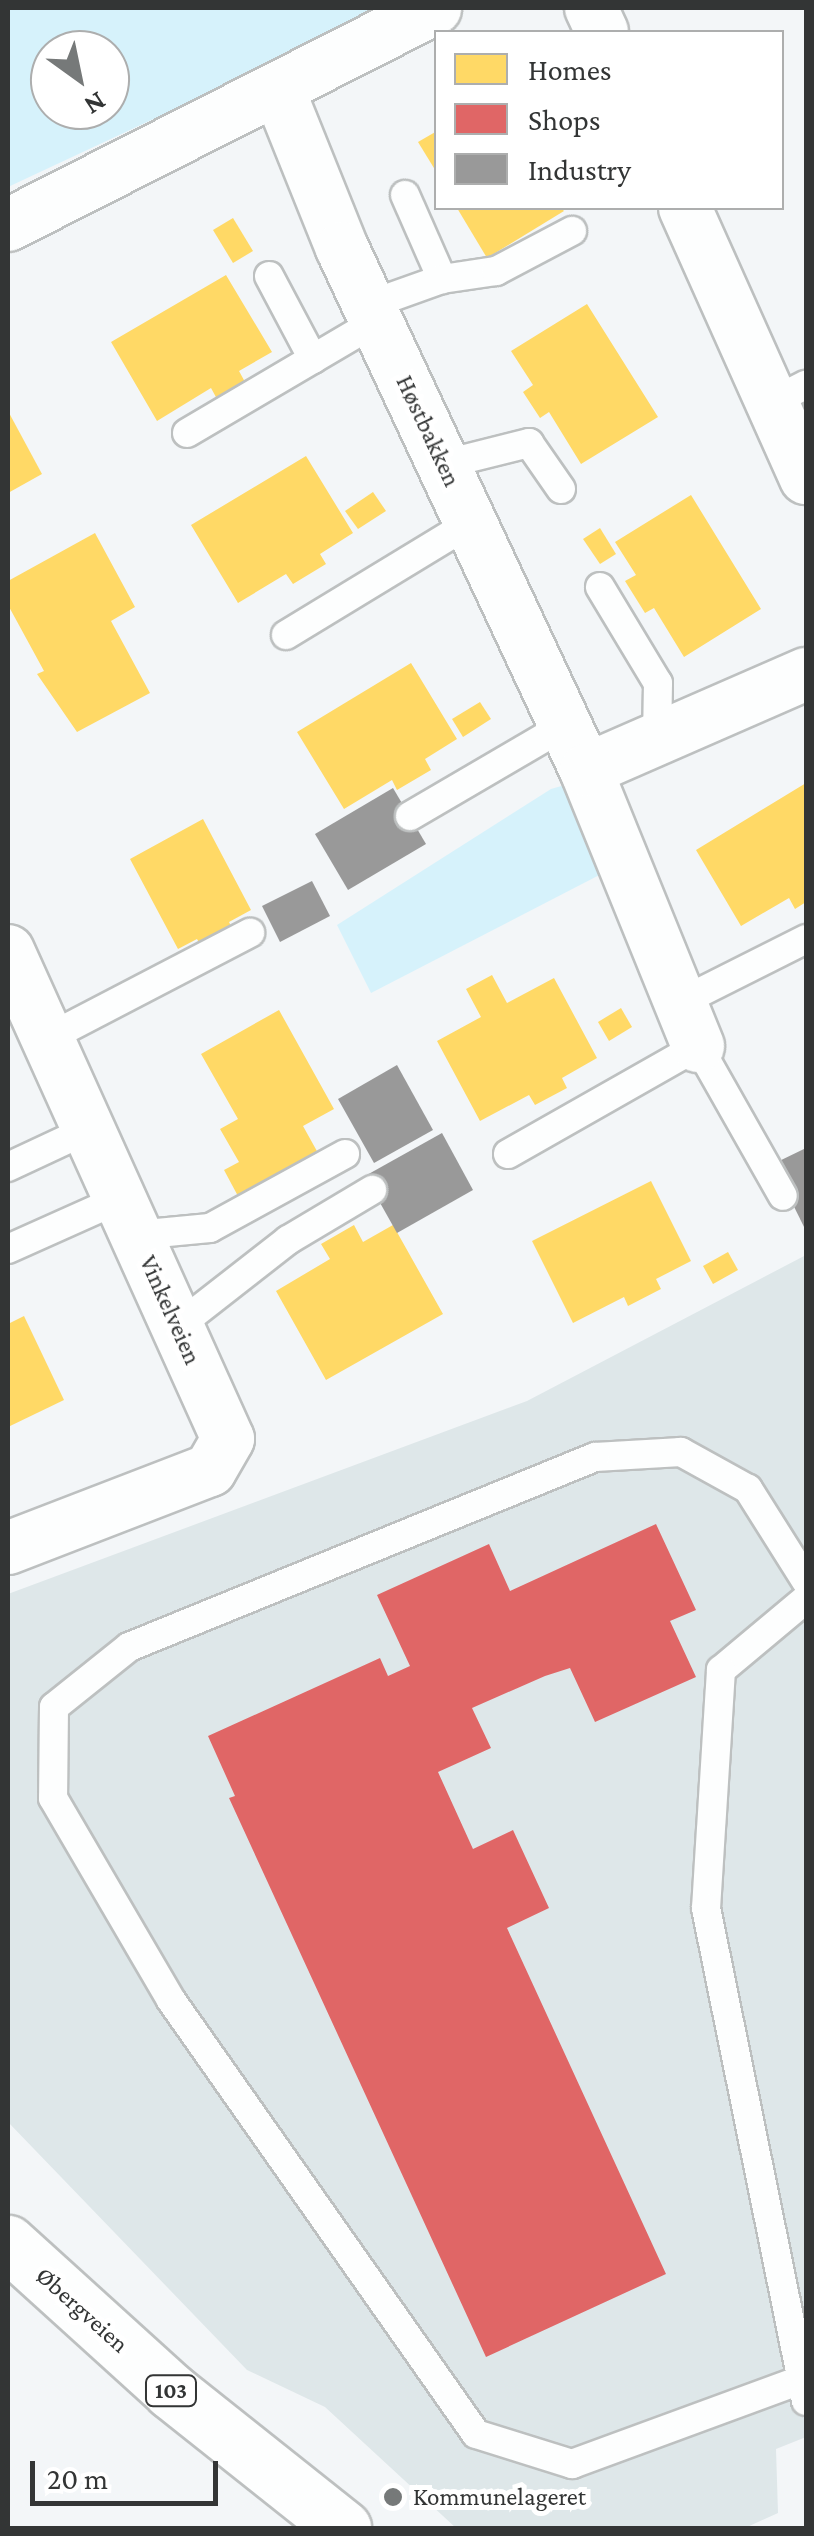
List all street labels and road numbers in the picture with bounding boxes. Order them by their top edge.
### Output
street label: Høstbakken [389,371,467,491]
street label: Vinkelveien [133,1251,207,1369]
street label: Øbergveien [29,2261,135,2359]
road number: 103 [144,2374,198,2408]

